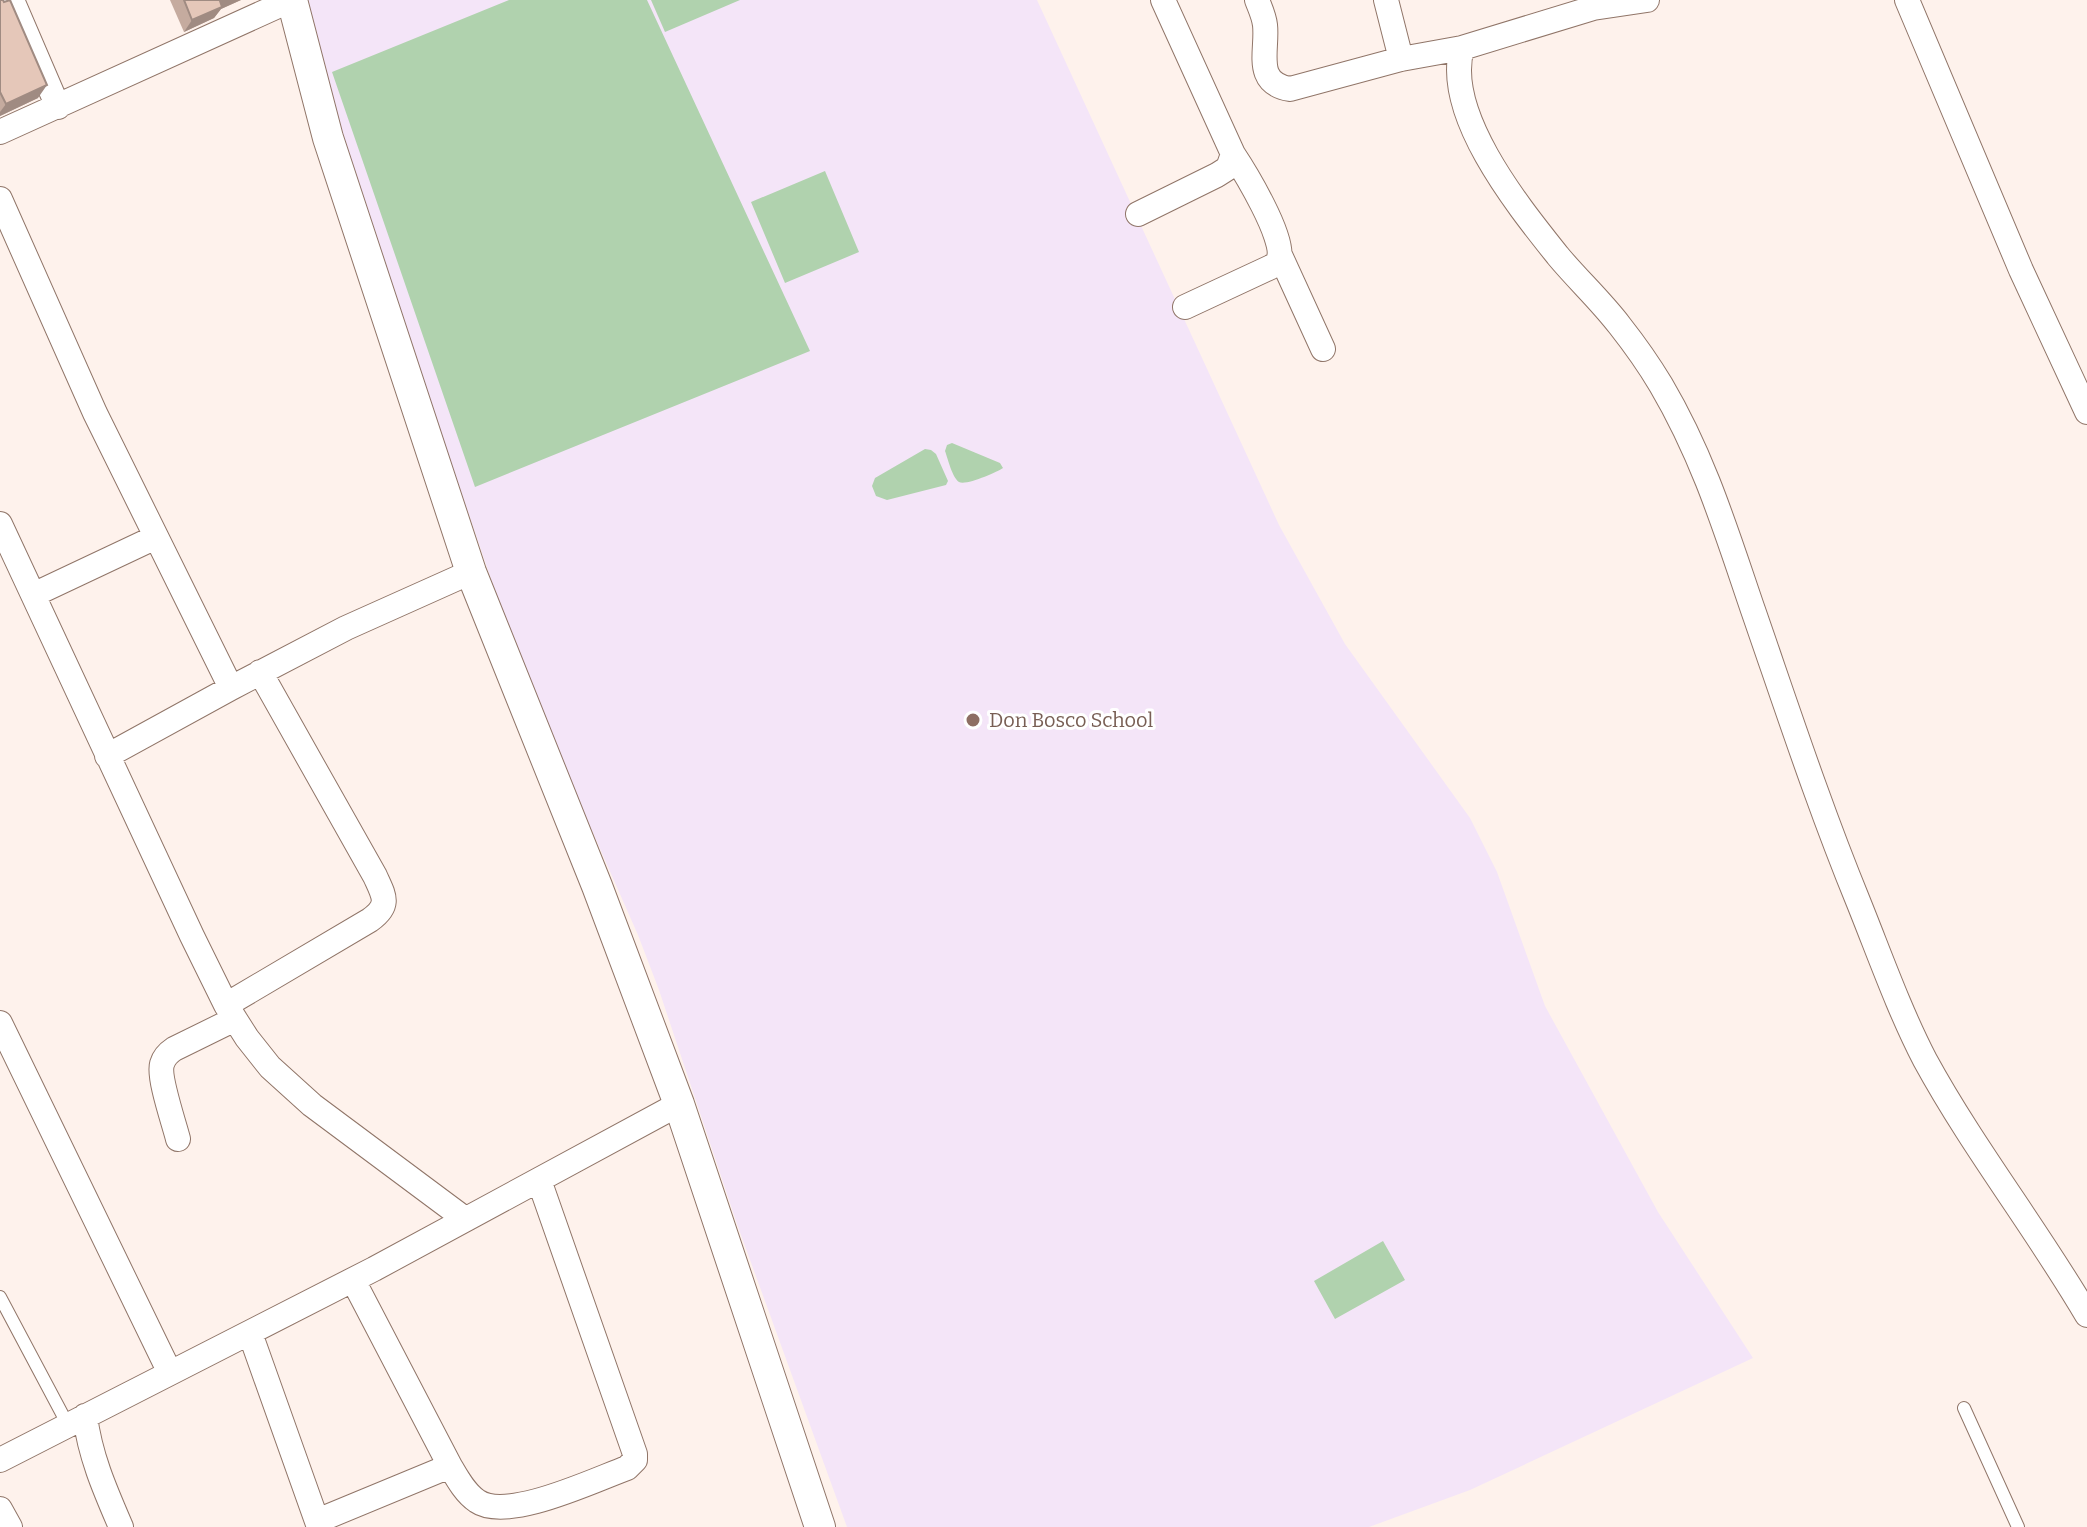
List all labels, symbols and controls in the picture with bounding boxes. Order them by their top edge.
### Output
place label: Don Bosco School [989,708,1154,732]
marker: Don Bosco School [964,711,982,729]

